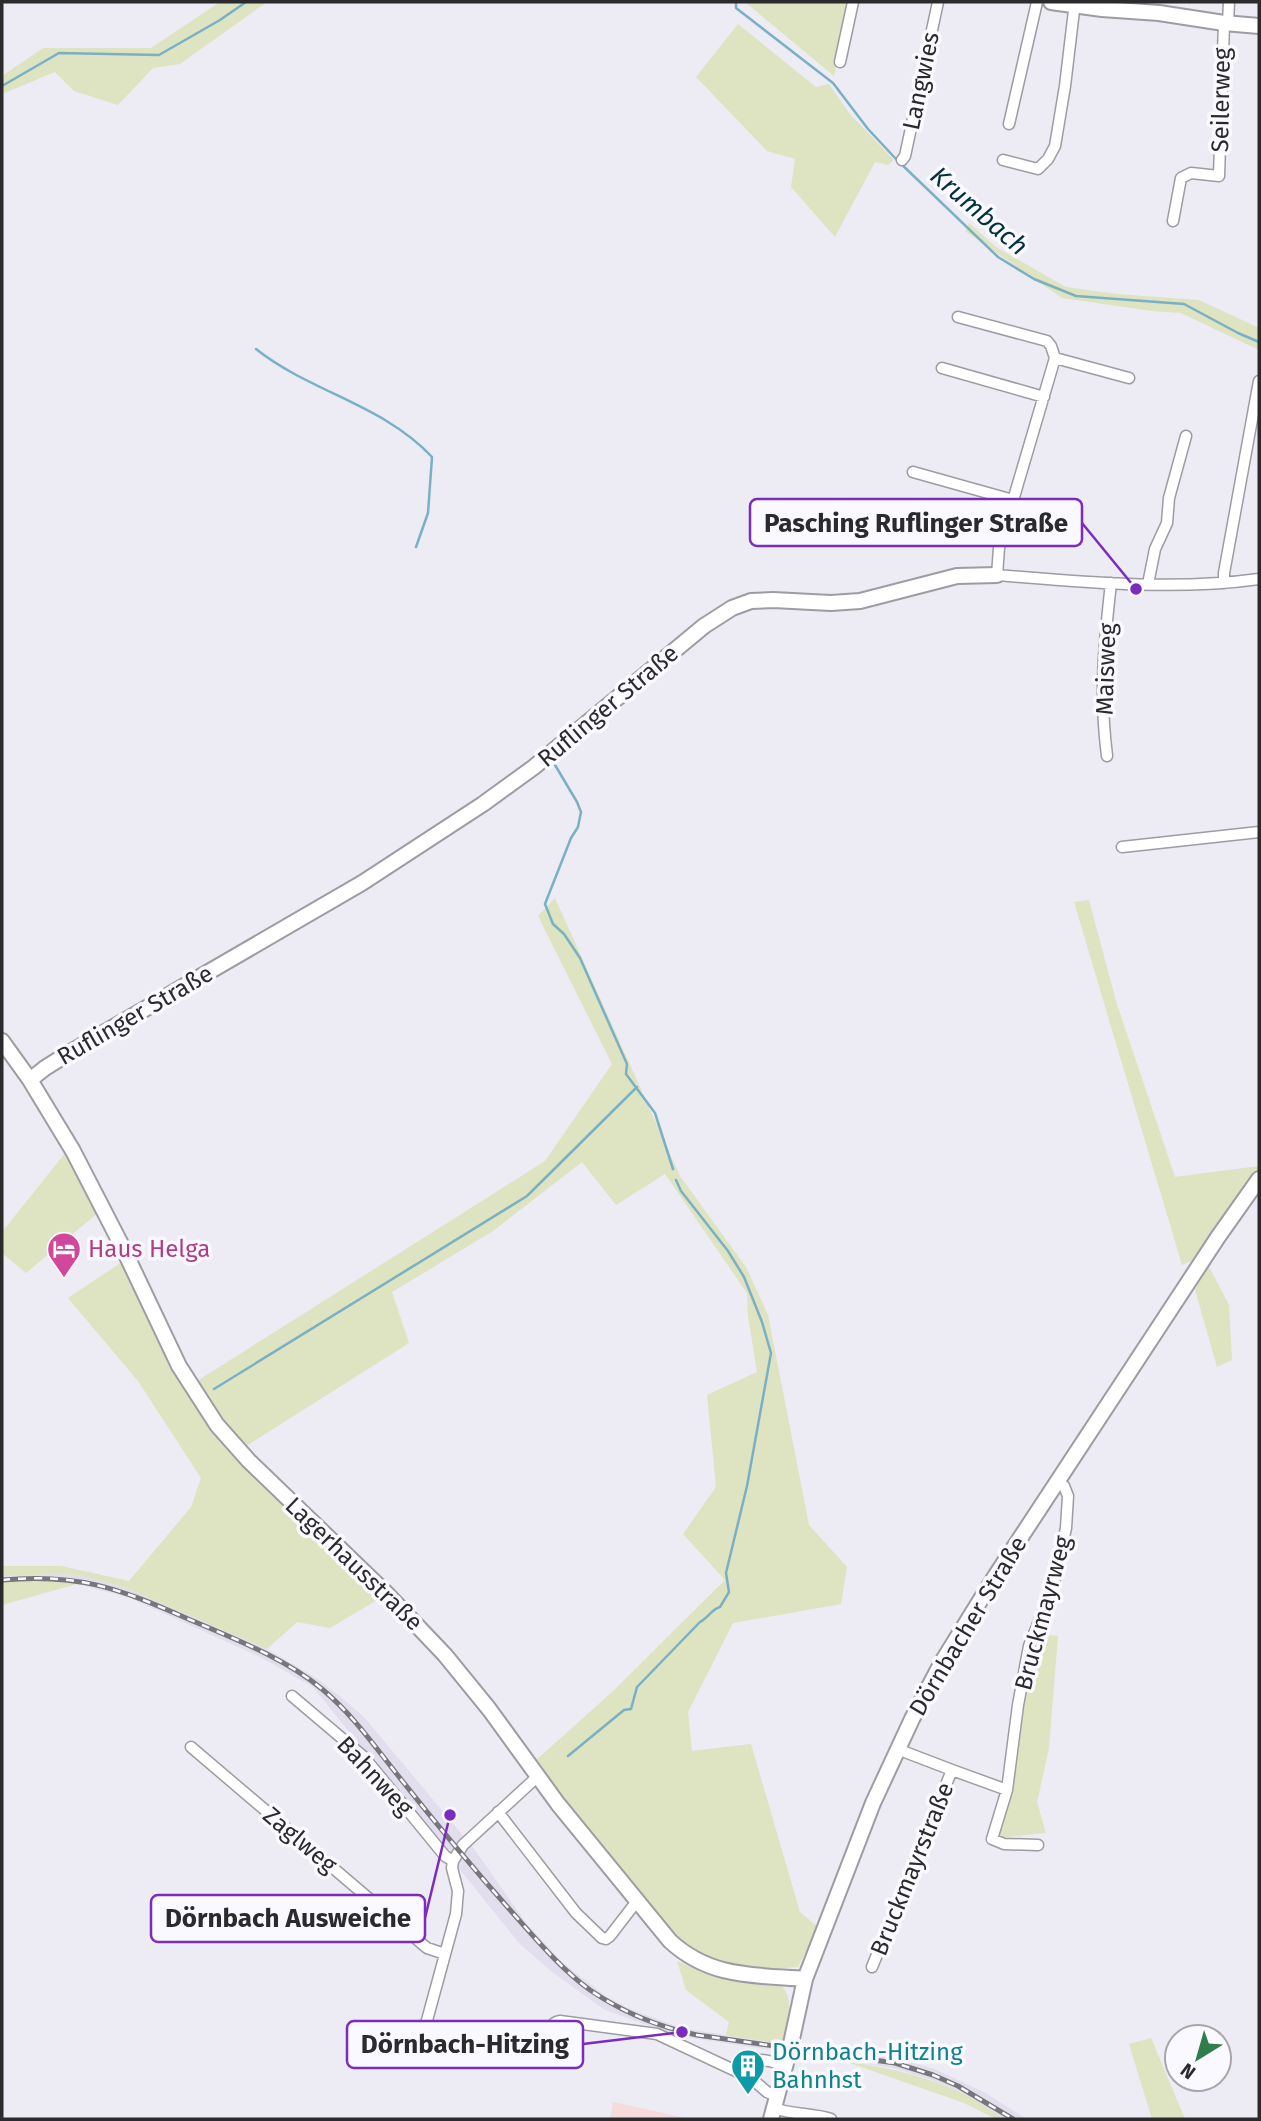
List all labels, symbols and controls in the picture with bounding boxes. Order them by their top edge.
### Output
street label: Langwies [897,29,945,133]
street label: Seilerweg [1206,47,1236,153]
water label: Krumbach [924,160,1034,262]
callout: Pasching Ruflinger Straße [750,499,1082,546]
text: Pasching Ruflinger Straße [764,508,1068,539]
street label: Maisweg [1090,622,1122,716]
street label: Ruflinger Straße [532,639,684,773]
street label: Ruflinger Straße [52,959,218,1071]
hotel icon: Haus Helga [45,1230,83,1279]
place label: Haus Helga [88,1235,210,1263]
street label: Lagerhausstraße [280,1492,428,1636]
street label: Dörnbacher Straße [903,1531,1033,1721]
street label: Bruckmayrweg [1009,1532,1077,1693]
street label: Bahnweg [331,1730,419,1822]
street label: Bruckmayrstraße [865,1778,959,1960]
street label: Zaglweg [258,1801,343,1879]
callout: Dörnbach Ausweiche [151,1895,425,1942]
text: Dörnbach Ausweiche [165,1903,411,1934]
callout: Dörnbach-Hitzing [347,2021,583,2068]
north arrow [1163,2023,1233,2093]
text: Dörnbach-Hitzing [361,2029,570,2060]
place label: Dörnbach-Hitzing Bahnhst [772,2038,963,2094]
building icon: Dörnbach-Hitzing Bahnhst [729,2047,767,2096]
text: N [1176,2058,1200,2084]

